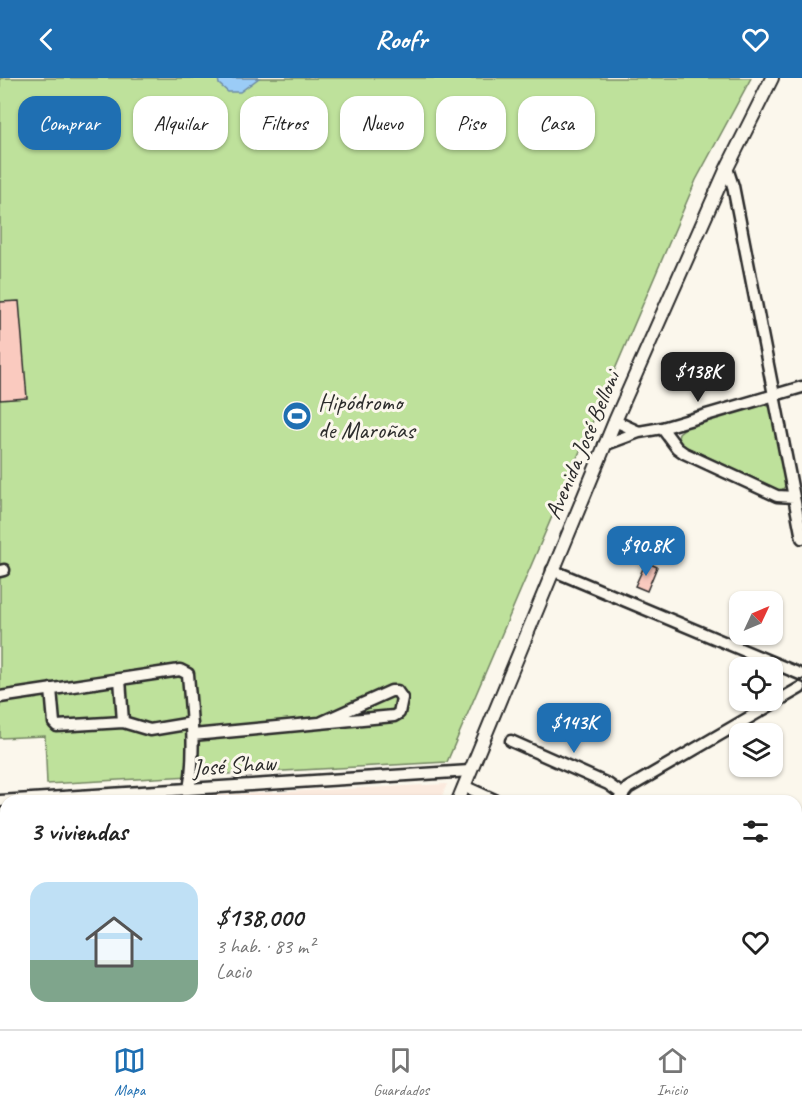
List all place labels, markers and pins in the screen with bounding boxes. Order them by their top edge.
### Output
pin: $138K [656,352,740,403]
place label: Hipódromo de Maroñas [318,387,417,445]
sports icon: Hipódromo de Maroñas [281,400,313,432]
pin: $90.8K [597,526,695,577]
pin: $143K [532,703,616,754]

